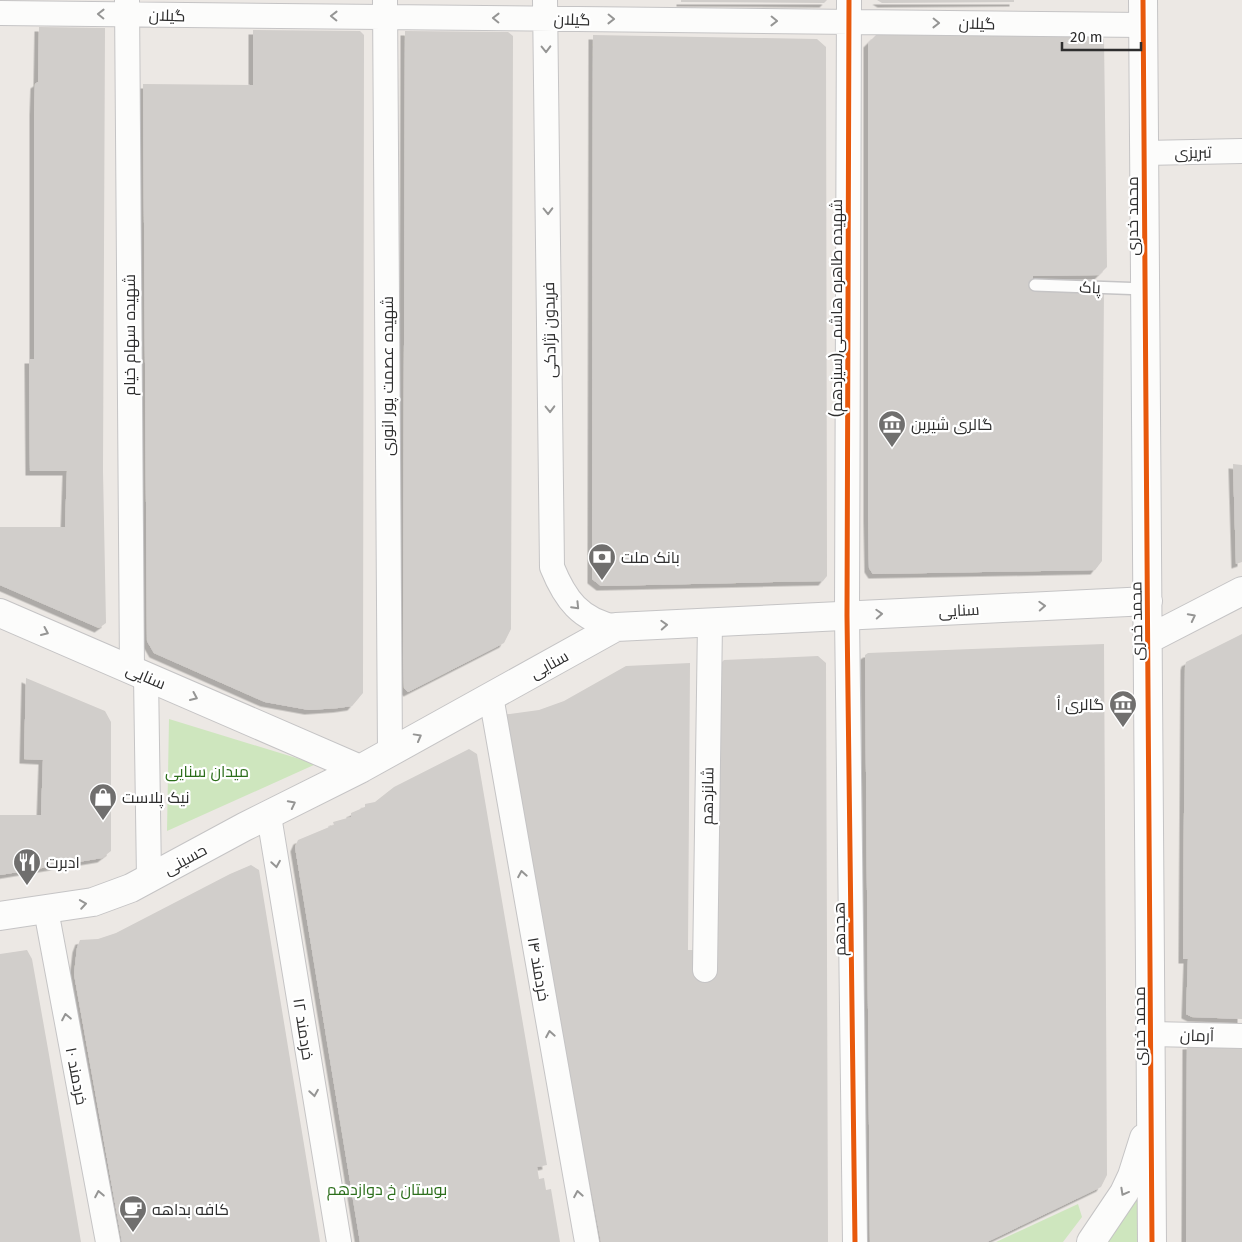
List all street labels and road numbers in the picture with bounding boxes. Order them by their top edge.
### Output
street label: گیلان [148,6,186,26]
street label: گیلان [553,10,591,30]
street label: گیلان [958,14,996,34]
street label: تبریزی [1174,143,1213,163]
street label: محمد خدری [1123,176,1143,256]
street label: شهیده طاهره هاشمی(سیزدهم) [827,199,848,417]
street label: شهیده سهام خیام [120,274,141,396]
street label: پاک [1079,278,1102,299]
street label: فریدون نژادکی [539,282,561,378]
street label: شهیده عصمت پور انوری [378,296,399,456]
street label: محمد خدری [1126,581,1148,661]
street label: سنایی [938,600,980,622]
street label: سنایی [527,646,572,684]
street label: سنایی [123,660,168,694]
street label: شانزدهم [697,767,720,825]
street label: حسینی [160,840,211,880]
street label: هجدهم [830,902,851,956]
street label: خردمند ۱۴ [524,936,553,1003]
street label: محمد خدری [1130,986,1150,1066]
street label: خردمند ۱۲ [289,997,318,1061]
street label: آرمان [1180,1026,1215,1046]
street label: خردمند ۱۰ [62,1046,91,1106]

